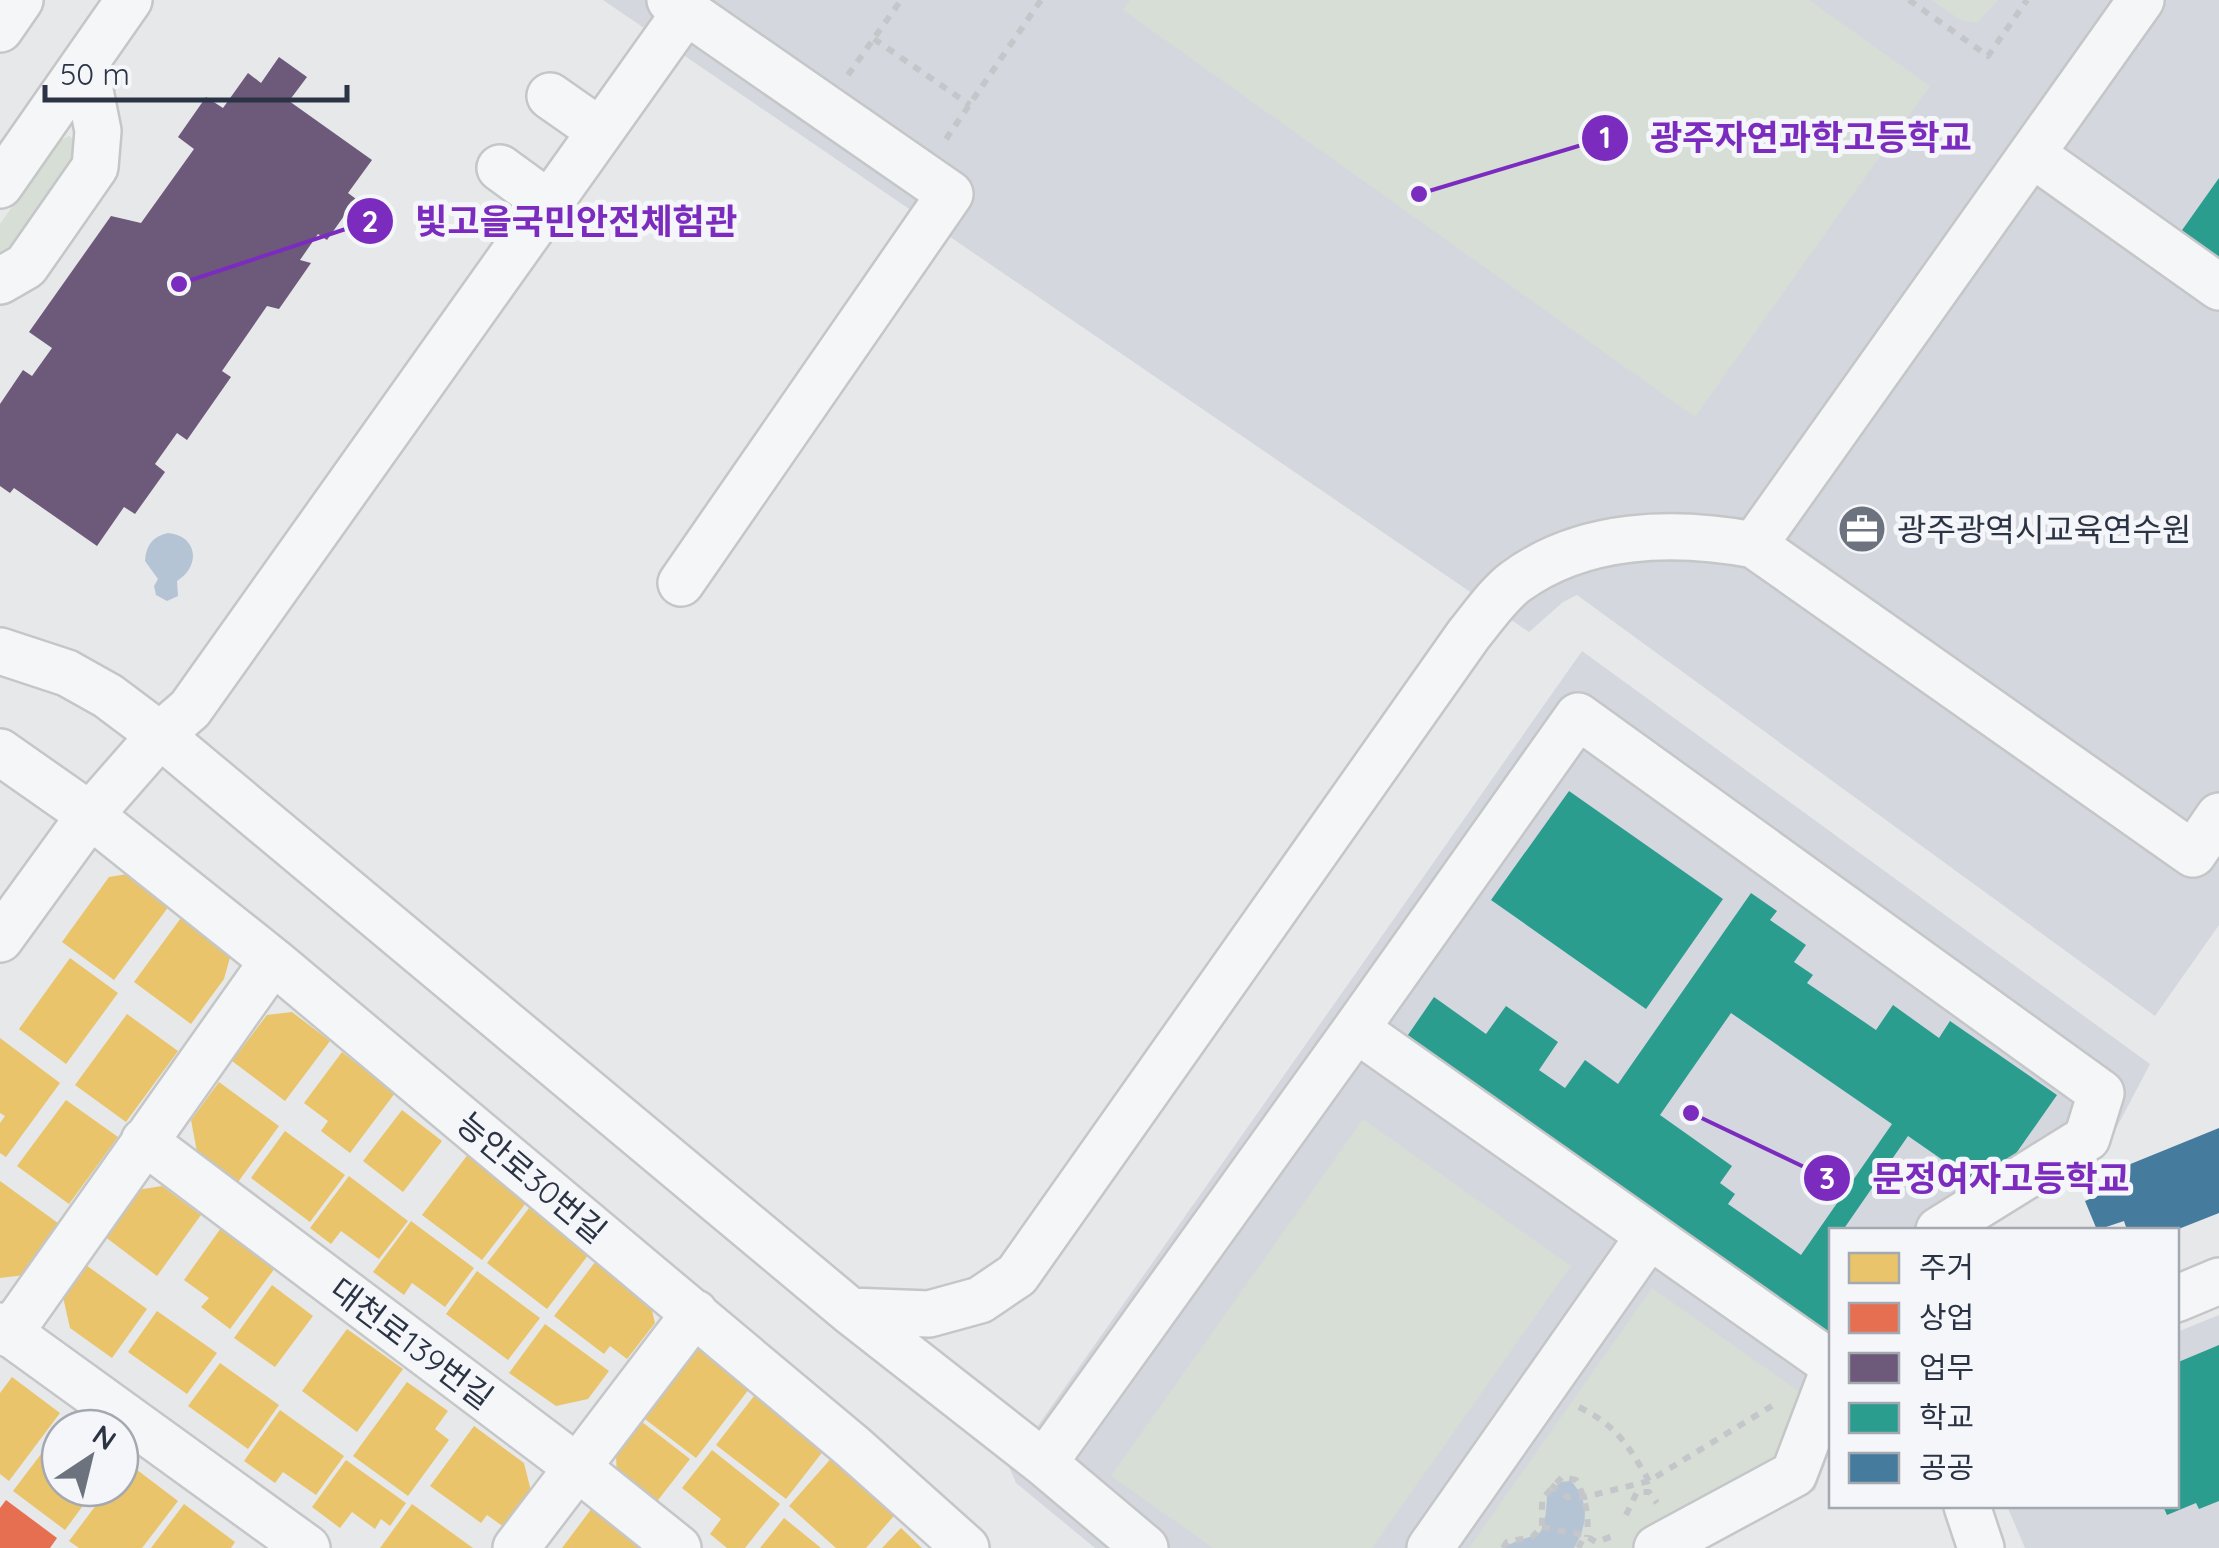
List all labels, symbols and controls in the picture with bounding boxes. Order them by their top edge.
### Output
scale bar [45,40,348,102]
text: 50 m [60,55,130,93]
callout: 광주자연과학고등학교 [1580,105,1992,170]
text: 광주자연과학고등학교 [1650,115,1972,159]
text: 1 [1599,118,1611,156]
callout: 빛고을국민안전체험관 [345,189,757,254]
text: 빛고을국민안전체험관 [415,199,737,243]
text: 2 [361,202,379,240]
office icon: 광주광역시교육연수원 [1836,503,1888,555]
place label: 광주광역시교육연수원 [1897,509,2191,549]
street label: 능안로30번길 [449,1103,615,1251]
callout: 문정여자고등학교 [1802,1146,2150,1211]
text: 문정여자고등학교 [1872,1156,2130,1200]
text: 3 [1819,1159,1835,1197]
legend [1829,1228,2179,1508]
text: 주거 [1919,1248,1974,1286]
street label: 대천로139번길 [323,1269,501,1417]
text: 상업 [1919,1298,1974,1336]
text: 업무 [1919,1348,1974,1386]
text: 학교 [1919,1398,1974,1436]
north arrow [40,1408,140,1508]
text: N [86,1417,123,1457]
text: 공공 [1919,1448,1974,1486]

